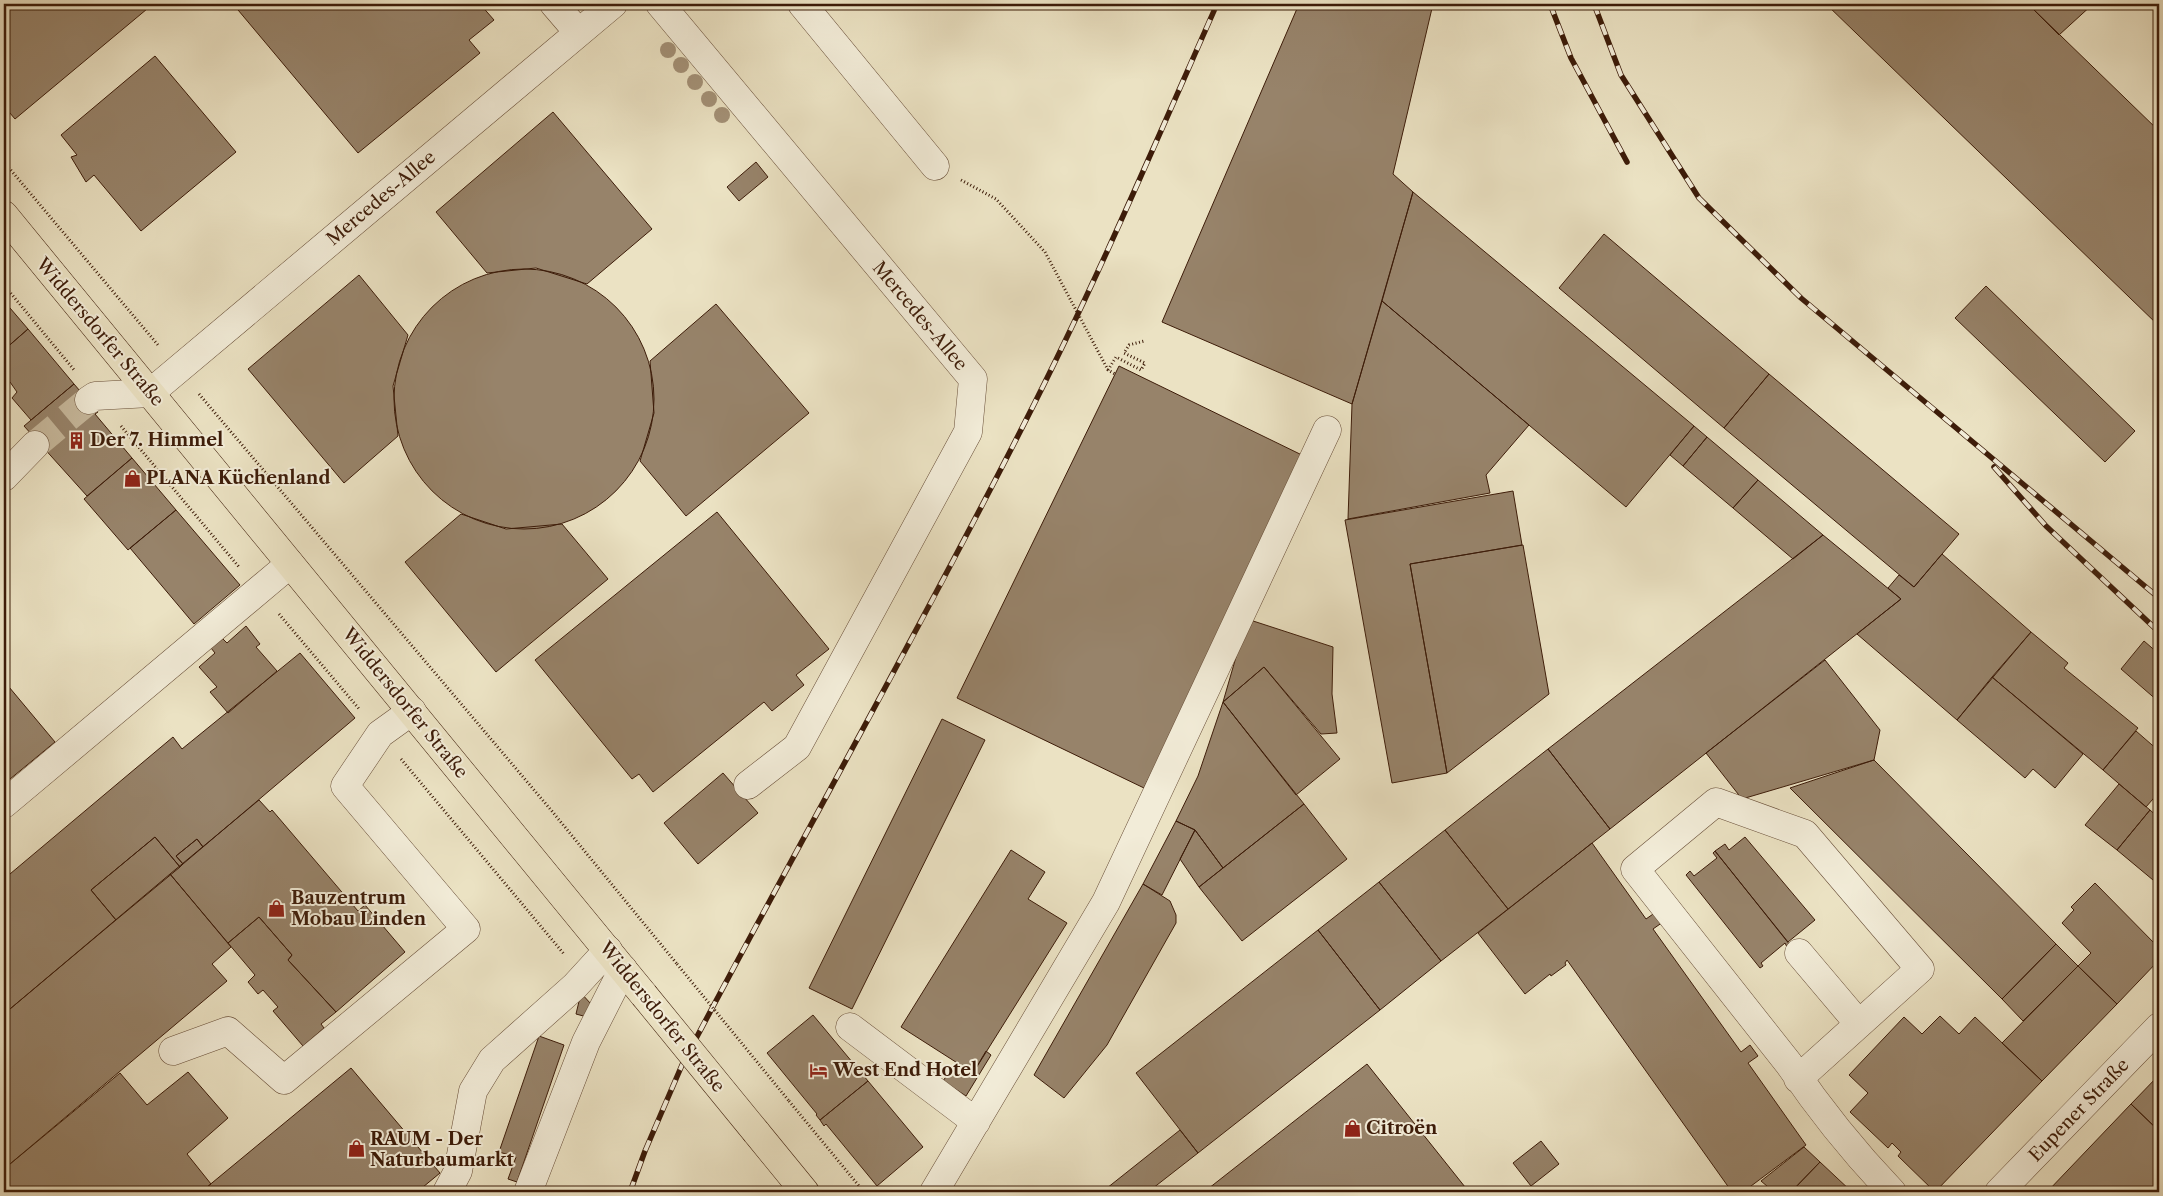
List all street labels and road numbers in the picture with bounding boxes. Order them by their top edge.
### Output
street label: Mercedes-Allee [322,146,440,250]
street label: Widdersdorfer Straße [31,252,169,411]
street label: Mercedes-Allee [868,257,972,375]
street label: Widdersdorfer Straße [337,623,472,783]
street label: Widdersdorfer Straße [594,937,729,1097]
street label: Eupener Straße [2024,1054,2134,1166]

